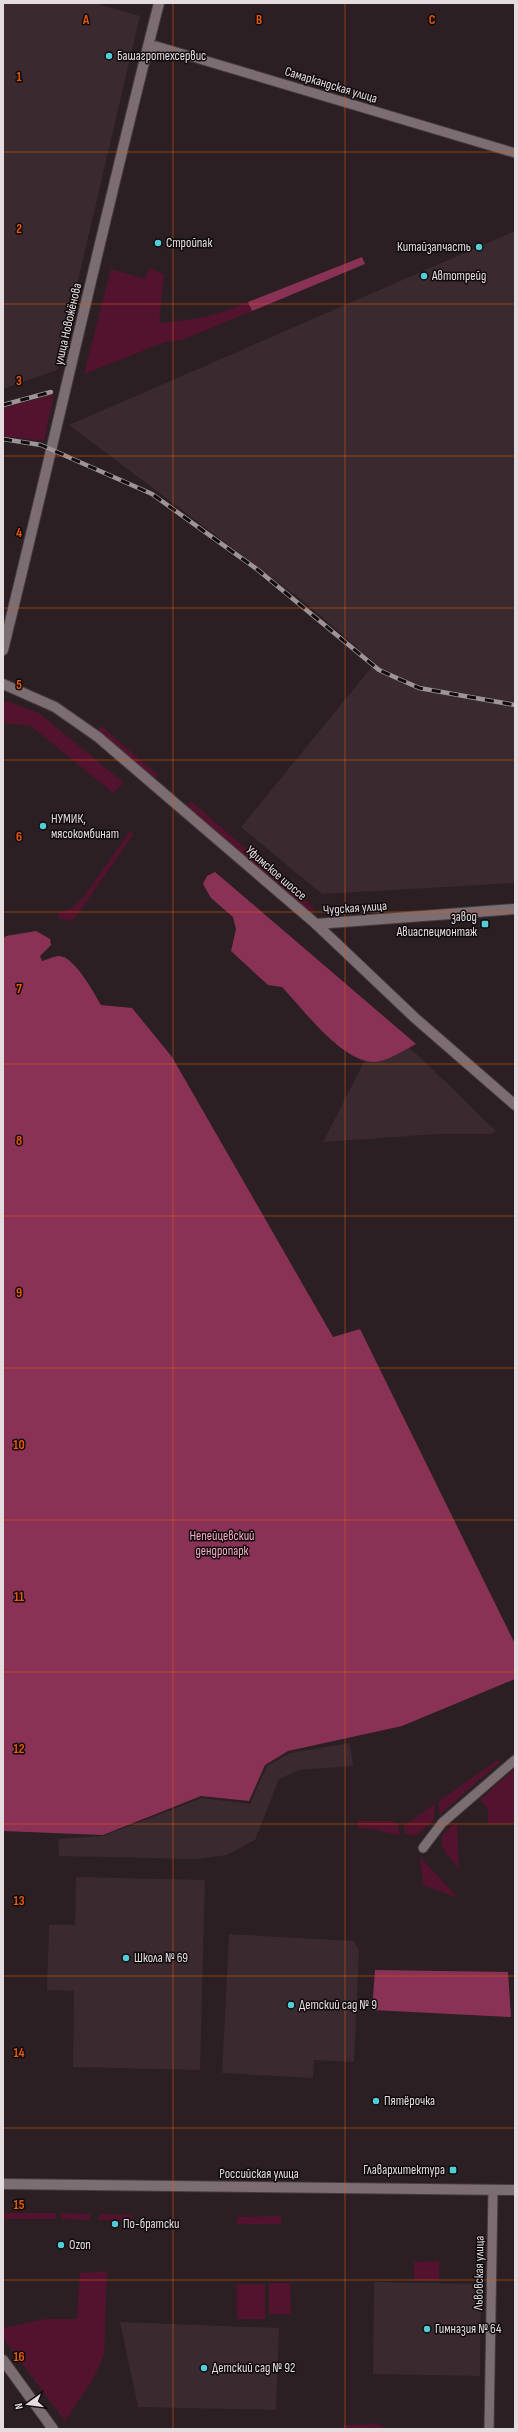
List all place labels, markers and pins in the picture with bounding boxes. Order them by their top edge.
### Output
place label: Башагротехсервис [117,48,206,64]
marker: Башагротехсервис [104,51,114,61]
place label: Стройпак [166,235,212,251]
marker: Стройпак [153,238,163,248]
place label: Китайзапчасть [397,239,471,255]
marker: Китайзапчасть [474,242,484,252]
place label: Автотрейд [431,268,486,284]
marker: Автотрейд [419,271,429,281]
place label: НУМИК, мясокомбинат [51,811,119,842]
marker: НУМИК, мясокомбинат [38,821,48,831]
place label: завод Авиаспецмонтаж [396,909,477,940]
marker: завод Авиаспецмонтаж [480,919,490,929]
place label: Школа № 69 [134,1950,188,1966]
marker: Школа № 69 [121,1953,131,1963]
place label: Детский сад № 9 [299,1997,377,2013]
marker: Детский сад № 9 [286,2000,296,2010]
place label: Пятёрочка [384,2093,435,2109]
marker: Пятёрочка [371,2096,381,2106]
place label: Главархитектура [363,2162,445,2178]
marker: Главархитектура [448,2165,458,2175]
place label: По-братски [123,2216,179,2232]
marker: По-братски [110,2219,120,2229]
place label: Ozon [69,2237,91,2253]
marker: Ozon [56,2240,66,2250]
place label: Гимназия № 64 [435,2321,502,2337]
marker: Гимназия № 64 [422,2324,432,2334]
place label: Детский сад № 92 [212,2360,295,2376]
marker: Детский сад № 92 [199,2363,209,2373]

